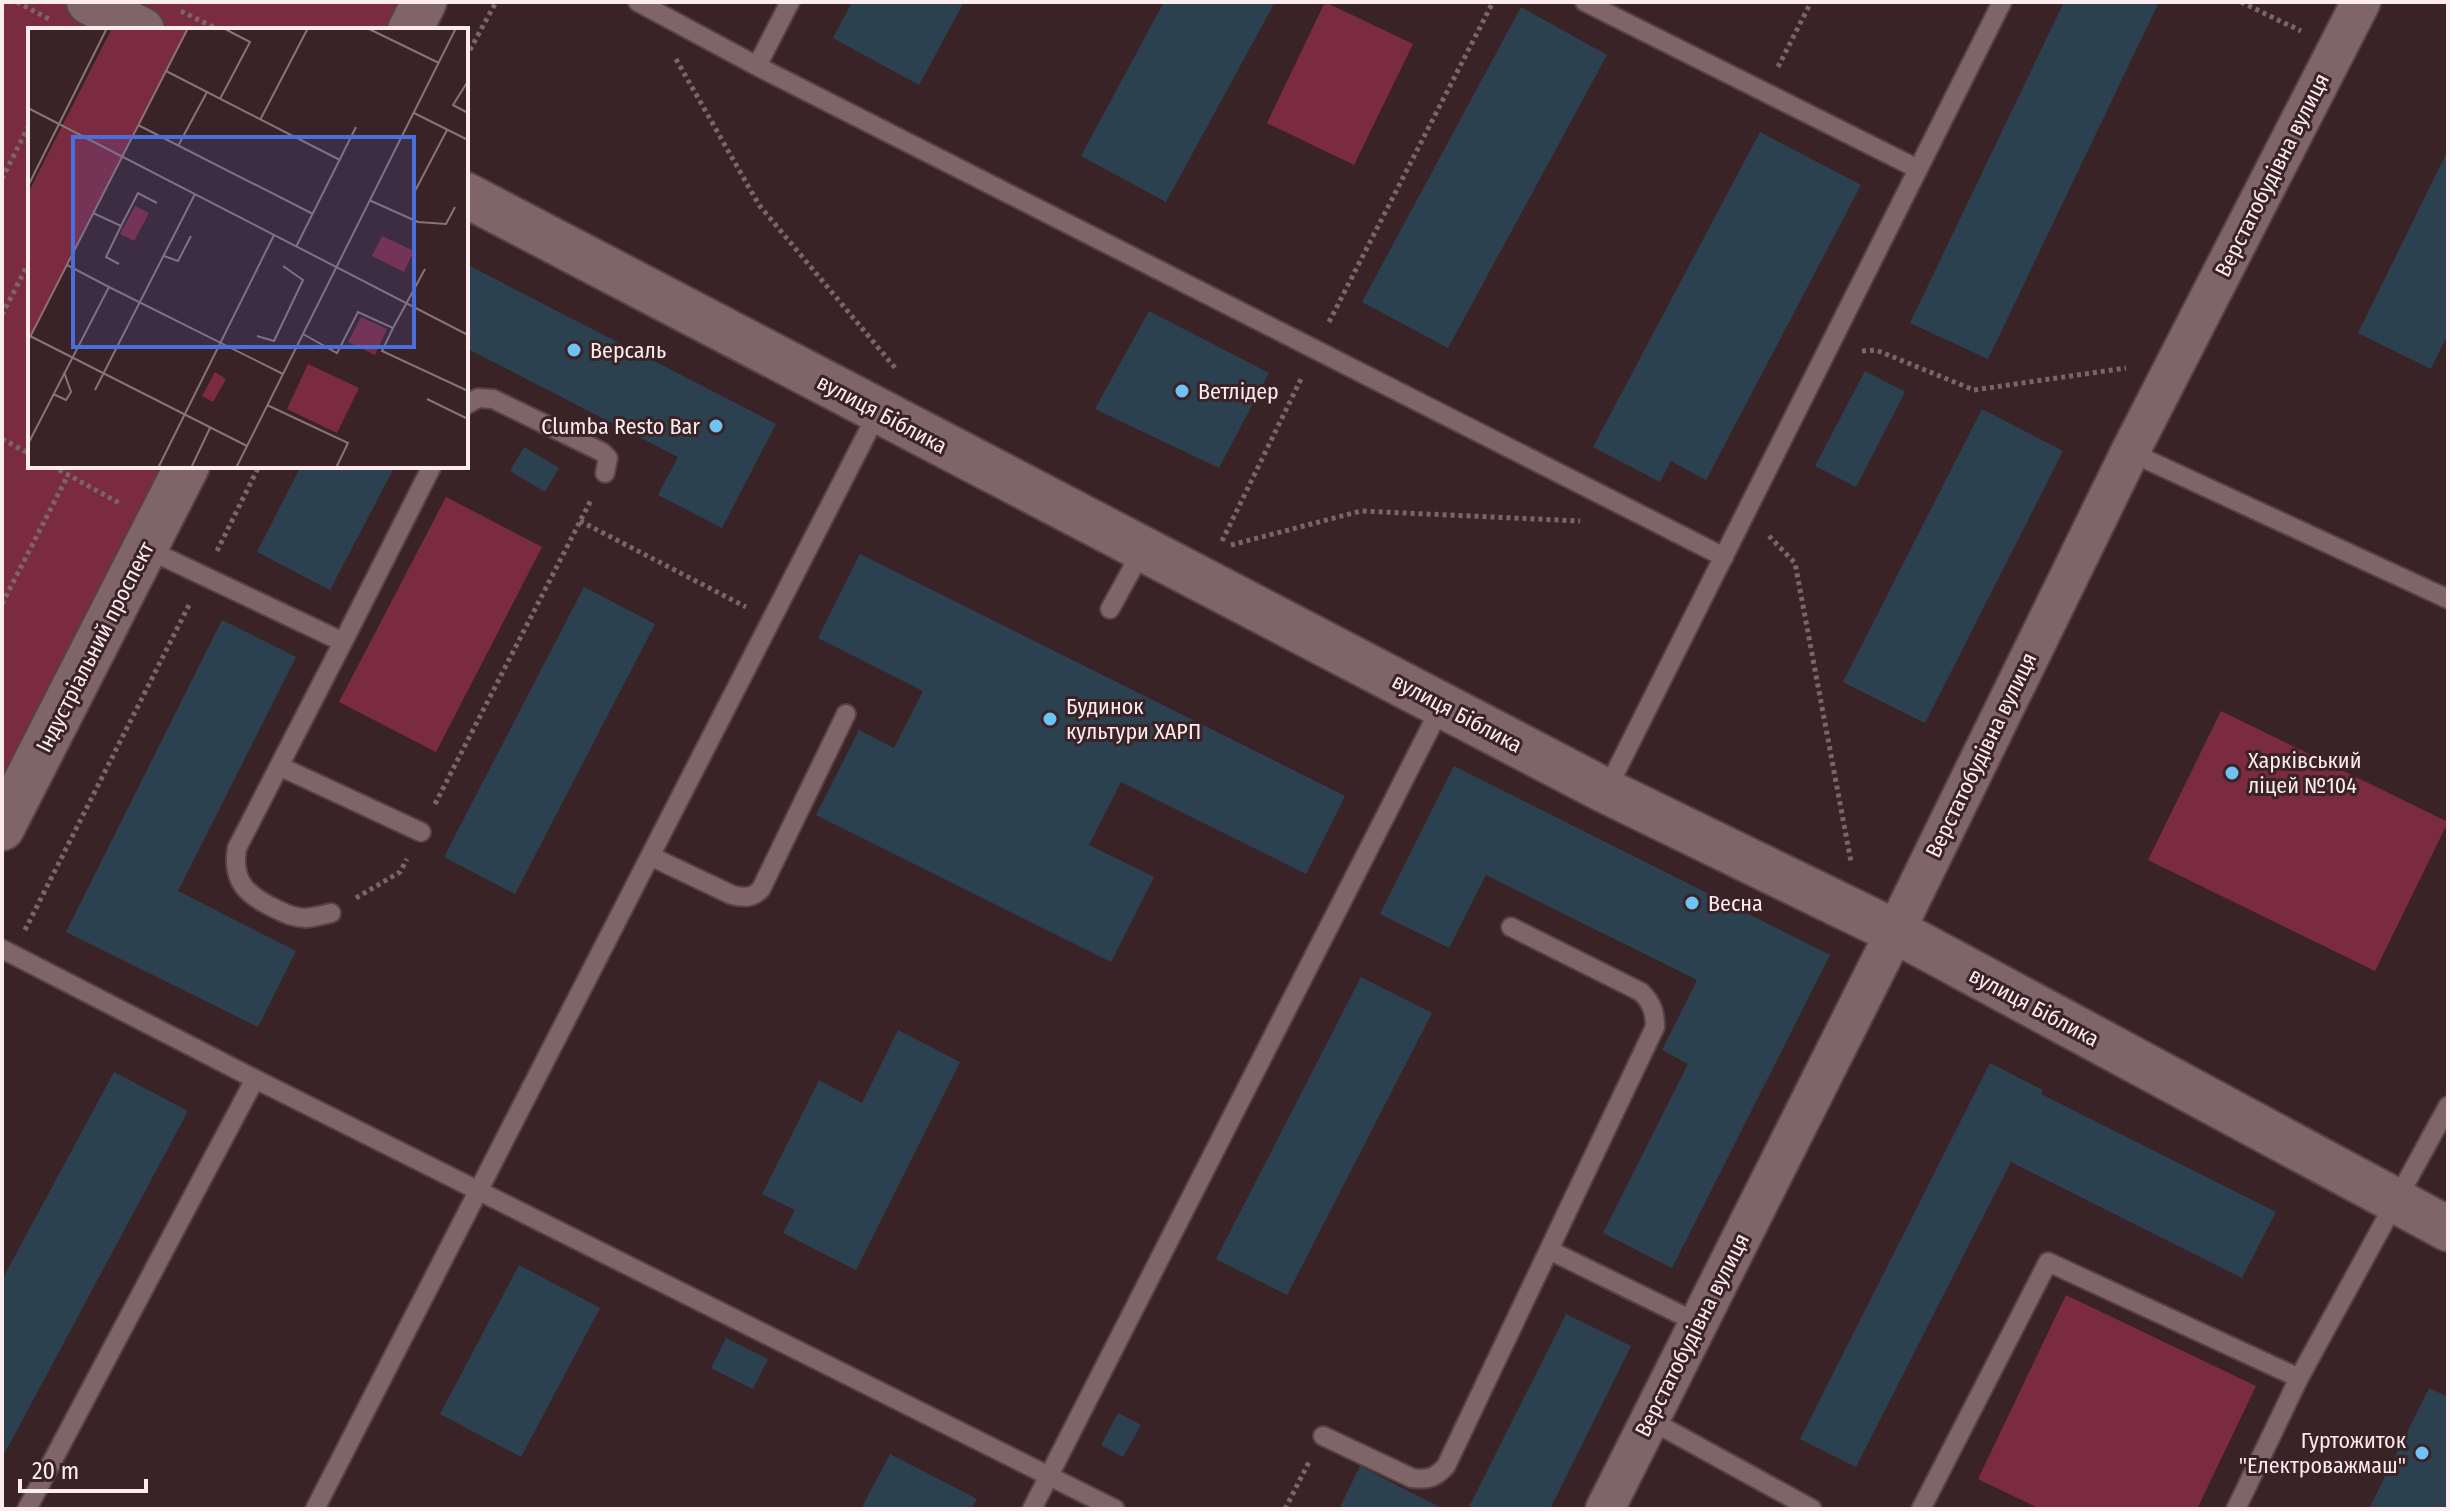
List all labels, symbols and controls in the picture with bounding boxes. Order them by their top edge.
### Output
inset map [28,28,468,468]
street label: Верстатобудівна вулиця [2209,69,2335,281]
place label: Версаль [590,337,666,364]
marker: Версаль [565,341,583,359]
street label: вулиця Біблика [812,368,952,460]
place label: Ветлідер [1198,378,1279,405]
marker: Ветлідер [1173,382,1191,400]
place label: Clumba Resto Bar [541,413,700,440]
marker: Clumba Resto Bar [707,417,725,435]
street label: Індустріальний проспект [30,537,160,757]
street label: Верстатобудівна вулиця [1920,648,2042,862]
street label: вулиця Біблика [1387,667,1527,759]
place label: Будинок культури ХАРП [1066,693,1201,745]
marker: Будинок культури ХАРП [1041,710,1059,728]
place label: Харківський ліцей №104 [2248,747,2361,799]
marker: Харківський ліцей №104 [2223,764,2241,782]
place label: Весна [1708,890,1763,917]
marker: Весна [1683,894,1701,912]
street label: вулиця Біблика [1964,961,2104,1053]
street label: Верстатобудівна вулиця [1629,1229,1755,1441]
place label: Гуртожиток "Електроважмаш" [2239,1427,2407,1479]
scale bar [20,1443,146,1493]
marker: Гуртожиток "Електроважмаш" [2413,1444,2431,1462]
text: 20 m [32,1457,79,1485]

